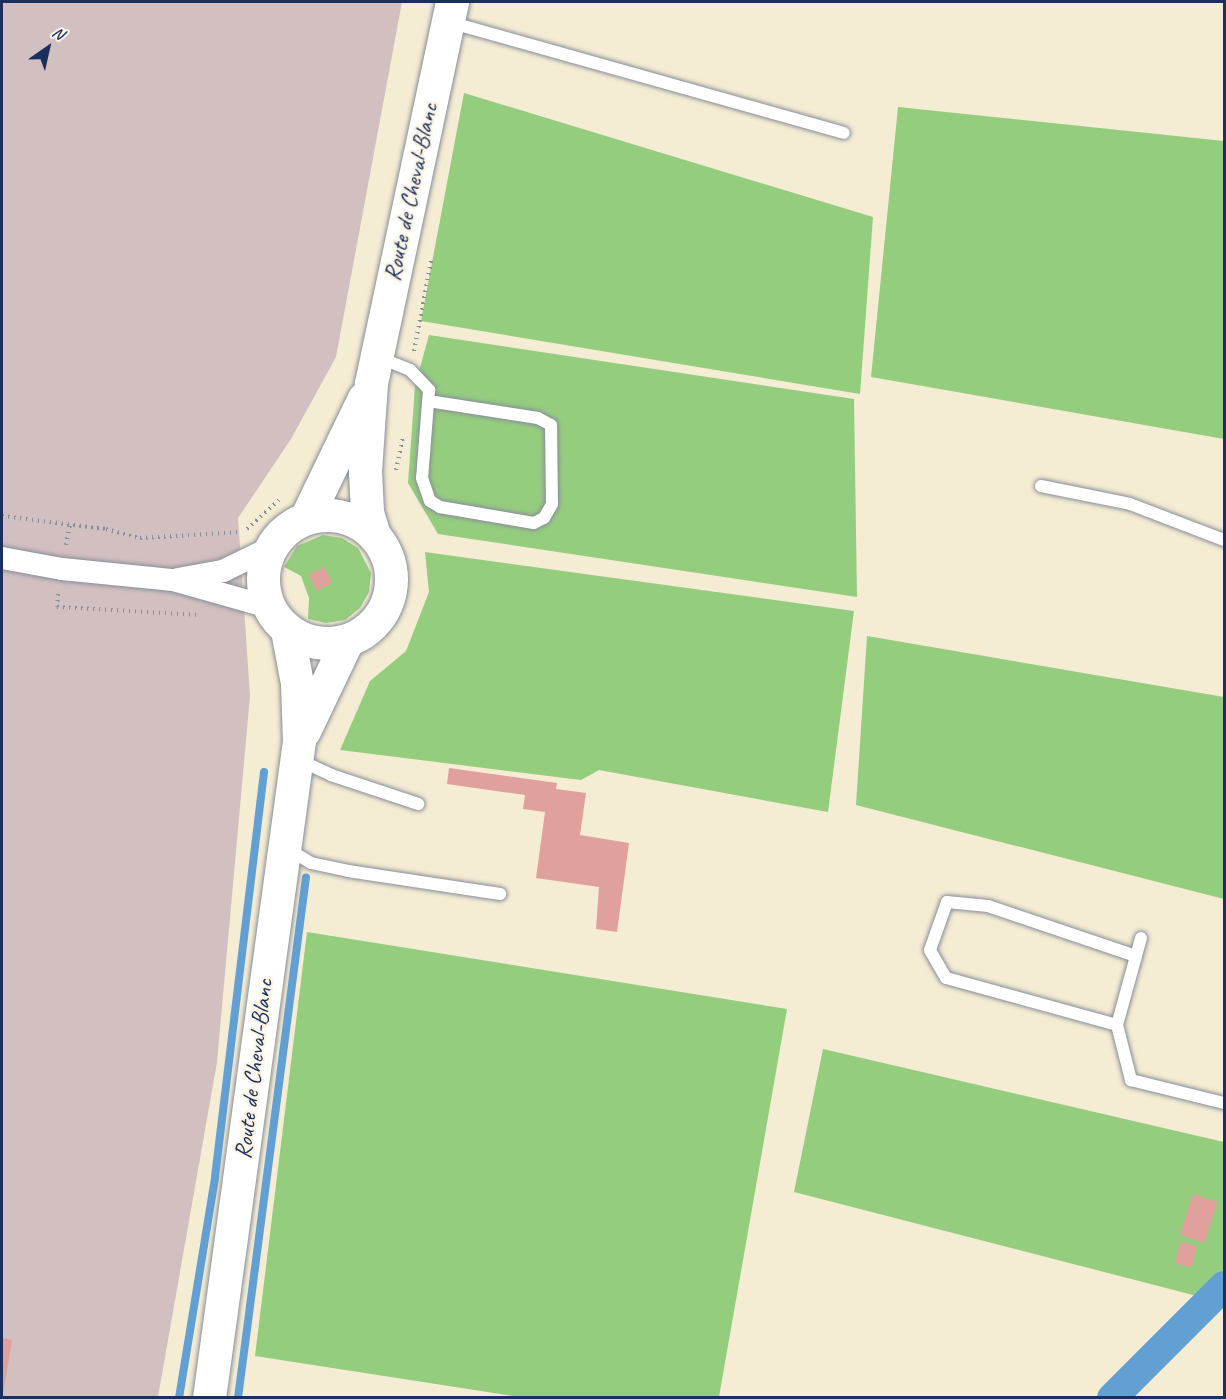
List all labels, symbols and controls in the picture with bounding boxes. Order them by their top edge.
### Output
north arrow [18,18,78,78]
text: N [48,22,68,44]
street label: Route de Cheval-Blanc [378,100,444,284]
street label: Route de Cheval-Blanc [229,977,279,1161]

